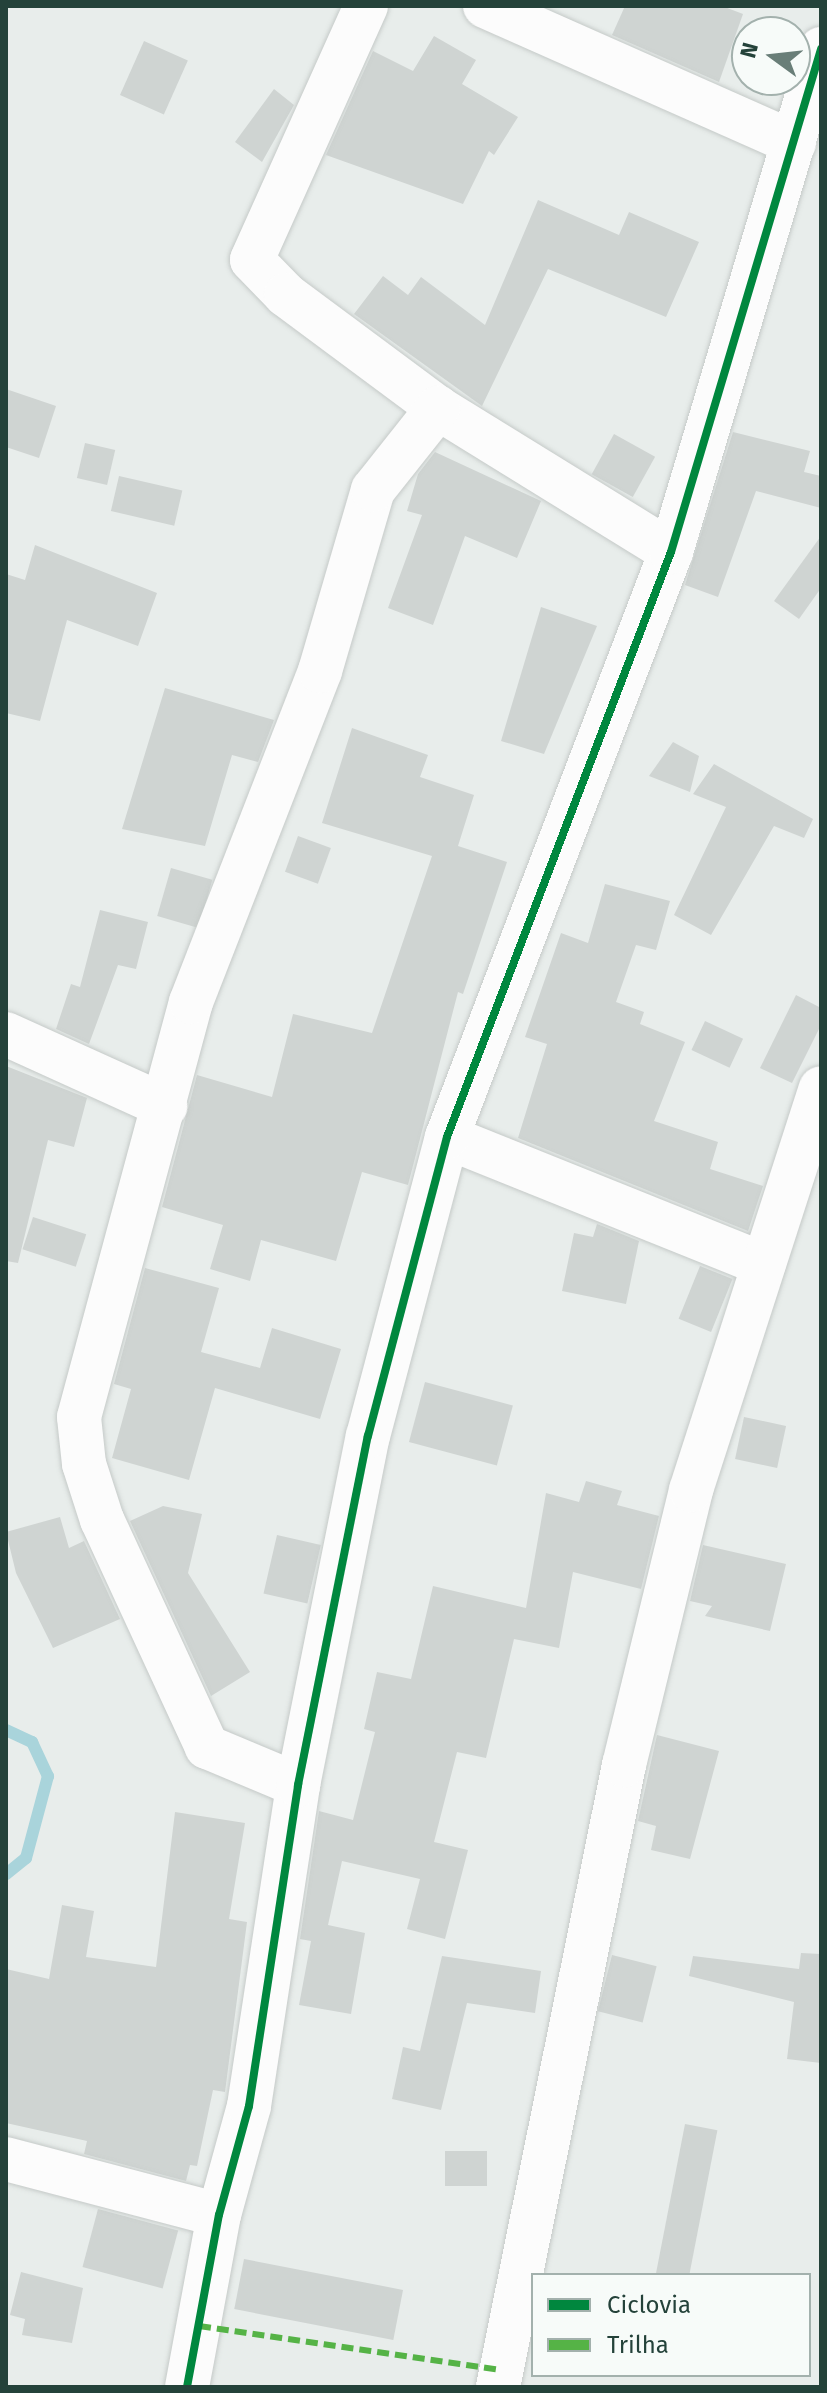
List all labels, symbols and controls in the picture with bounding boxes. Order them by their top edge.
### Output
north arrow [731,16,811,96]
text: N [734,40,764,61]
legend [531,2273,811,2377]
text: Ciclovia [607,2291,691,2319]
text: Trilha [607,2331,669,2359]

